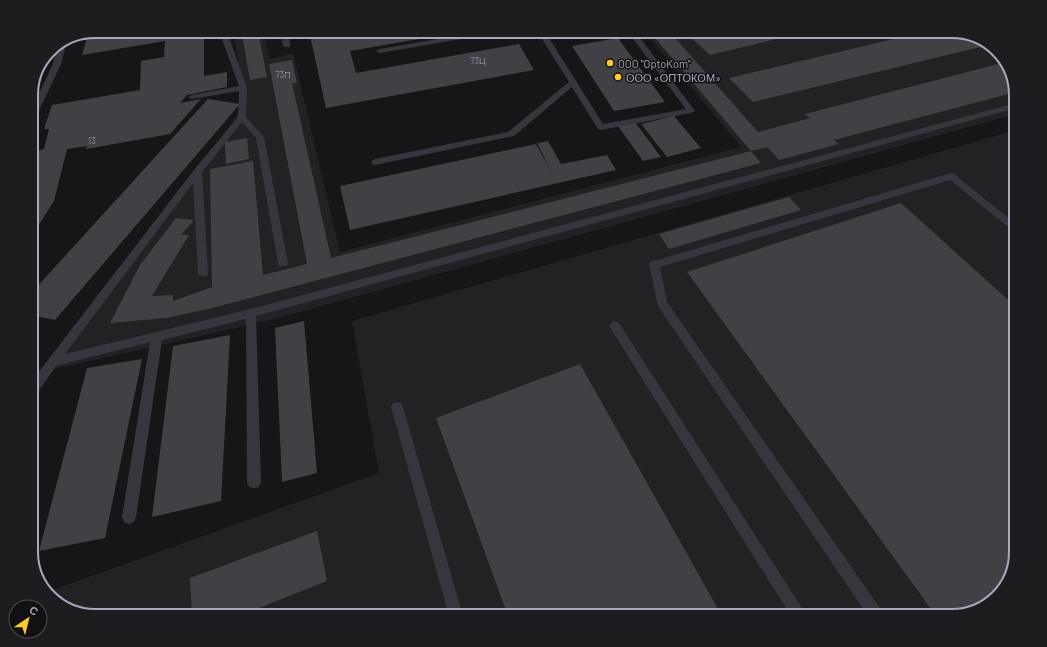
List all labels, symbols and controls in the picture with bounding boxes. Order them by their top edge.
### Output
house number: 73Ц [470,55,486,66]
place label: OOO "OptoKom" [618,57,691,70]
marker: OOO "OptoKom" [605,58,615,68]
house number: 73П [275,69,291,80]
place label: ООО «ОПТОКОМ» [626,71,721,84]
marker: ООО «ОПТОКОМ» [613,72,623,82]
house number: 13 [88,135,96,146]
north arrow [8,599,48,639]
text: С [27,603,41,618]

